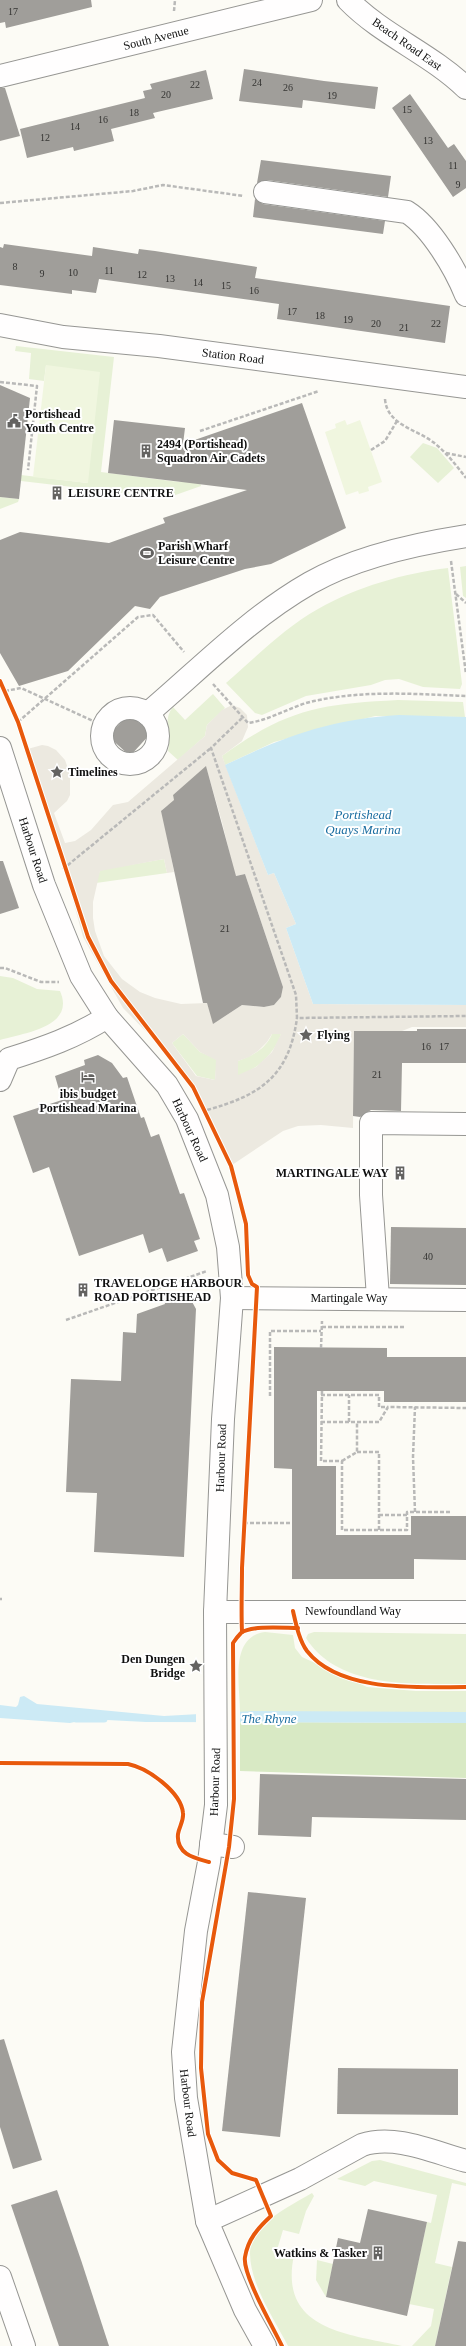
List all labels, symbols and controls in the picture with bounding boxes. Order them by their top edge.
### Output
house number: 17 [8,6,18,17]
street label: Beach Road East [369,15,445,74]
street label: South Avenue [122,23,190,53]
house number: 24 [252,77,262,88]
house number: 22 [190,79,200,90]
house number: 26 [283,82,293,93]
house number: 20 [161,89,171,100]
house number: 19 [327,90,337,101]
house number: 15 [402,104,412,115]
house number: 18 [129,107,139,118]
house number: 16 [98,114,108,125]
house number: 14 [70,121,80,132]
house number: 12 [40,132,50,143]
house number: 13 [423,135,433,146]
house number: 11 [448,160,458,171]
house number: 9 [456,179,461,190]
house number: 8 [13,261,18,272]
house number: 11 [104,265,114,276]
house number: 10 [68,267,78,278]
house number: 9 [40,268,45,279]
house number: 12 [137,269,147,280]
house number: 13 [165,273,175,284]
house number: 14 [193,277,203,288]
house number: 15 [221,280,231,291]
house number: 16 [249,285,259,296]
house number: 17 [287,306,297,317]
house number: 18 [315,310,325,321]
house number: 19 [343,314,353,325]
house number: 20 [371,318,381,329]
house number: 22 [431,318,441,329]
house number: 21 [399,322,409,333]
street label: Station Road [201,345,265,367]
place label: Portishead Youth Centre [25,407,94,435]
public building icon: Portishead Youth Centre [6,413,22,429]
place label: 2494 (Portishead) Squadron Air Cadets [157,437,266,465]
building icon: 2494 (Portishead) Squadron Air Cadets [138,443,154,459]
building icon: LEISURE CENTRE [49,485,65,501]
place label: LEISURE CENTRE [68,486,174,500]
place label: Parish Wharf Leisure Centre [158,539,235,567]
sports icon: Parish Wharf Leisure Centre [139,545,155,561]
place icon: Timelines [49,764,65,780]
place label: Timelines [68,765,118,779]
water label: Portishead Quays Marina [325,807,401,837]
street label: Harbour Road [16,815,50,885]
house number: 21 [220,923,230,934]
place icon: Flying [298,1027,314,1043]
place label: Flying [317,1028,350,1042]
house number: 16 [421,1041,431,1052]
house number: 17 [439,1041,449,1052]
hotel icon: ibis budget Portishead Marina [80,1069,96,1085]
house number: 21 [372,1069,382,1080]
place label: ibis budget Portishead Marina [40,1087,137,1115]
street label: Harbour Road [169,1096,211,1164]
building icon: MARTINGALE WAY [392,1165,408,1181]
place label: MARTINGALE WAY [276,1166,389,1180]
house number: 40 [423,1251,433,1262]
place label: TRAVELODGE HARBOUR ROAD PORTISHEAD [94,1276,242,1304]
building icon: TRAVELODGE HARBOUR ROAD PORTISHEAD [75,1282,91,1298]
street label: Martingale Way [310,1291,388,1305]
street label: Harbour Road [213,1424,229,1492]
street label: Newfoundland Way [305,1604,401,1618]
place label: Den Dungen Bridge [121,1652,186,1680]
place icon: Den Dungen Bridge [188,1658,204,1674]
water label: The Rhyne [241,1711,297,1726]
street label: Harbour Road [207,1748,223,1816]
street label: Harbour Road [177,2068,199,2138]
building icon: Watkins & Tasker [370,2245,386,2261]
place label: Watkins & Tasker [274,2246,368,2260]

